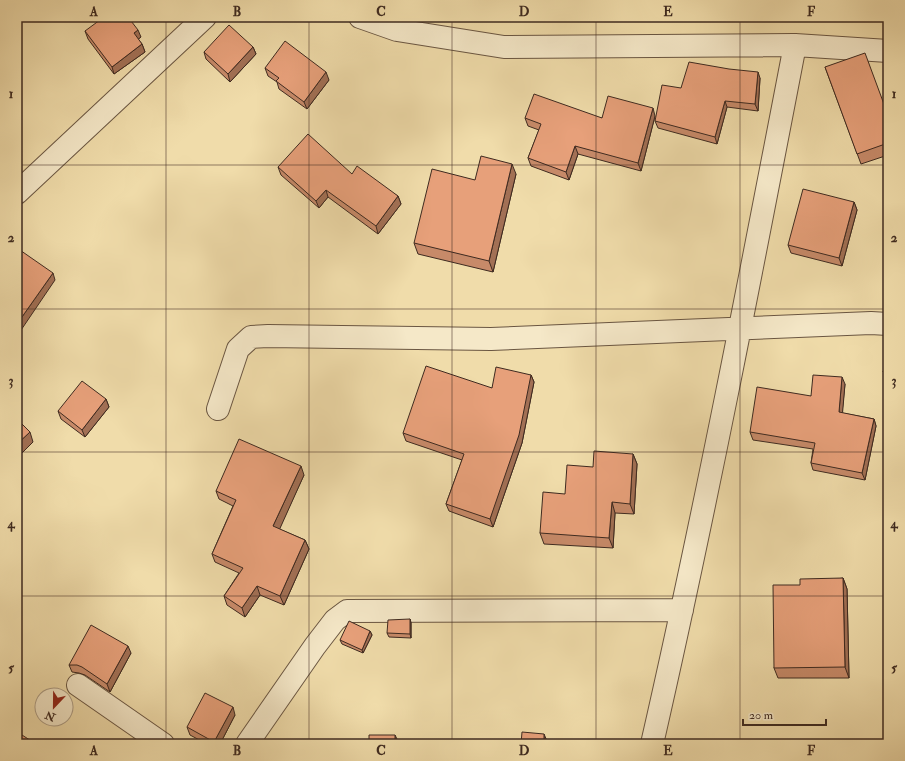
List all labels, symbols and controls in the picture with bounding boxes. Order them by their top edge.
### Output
text: A [89,4,99,20]
text: B [233,4,241,20]
text: C [376,4,386,20]
text: D [519,4,530,20]
text: E [663,4,673,20]
text: F [807,4,816,20]
text: 1 [9,86,14,102]
text: 1 [892,86,897,102]
text: 2 [8,230,15,246]
text: 2 [891,230,898,246]
text: 3 [9,373,14,389]
text: 3 [892,373,897,389]
text: 4 [6,516,15,532]
text: 4 [889,516,898,532]
text: 5 [8,660,14,676]
text: 5 [891,660,897,676]
north arrow [34,687,74,727]
scale bar [743,701,826,727]
text: N [42,708,58,724]
text: 20 m [749,708,774,723]
text: A [89,743,99,759]
text: B [233,743,241,759]
text: C [376,743,386,759]
text: D [519,743,530,759]
text: E [663,743,673,759]
text: F [807,743,816,759]

